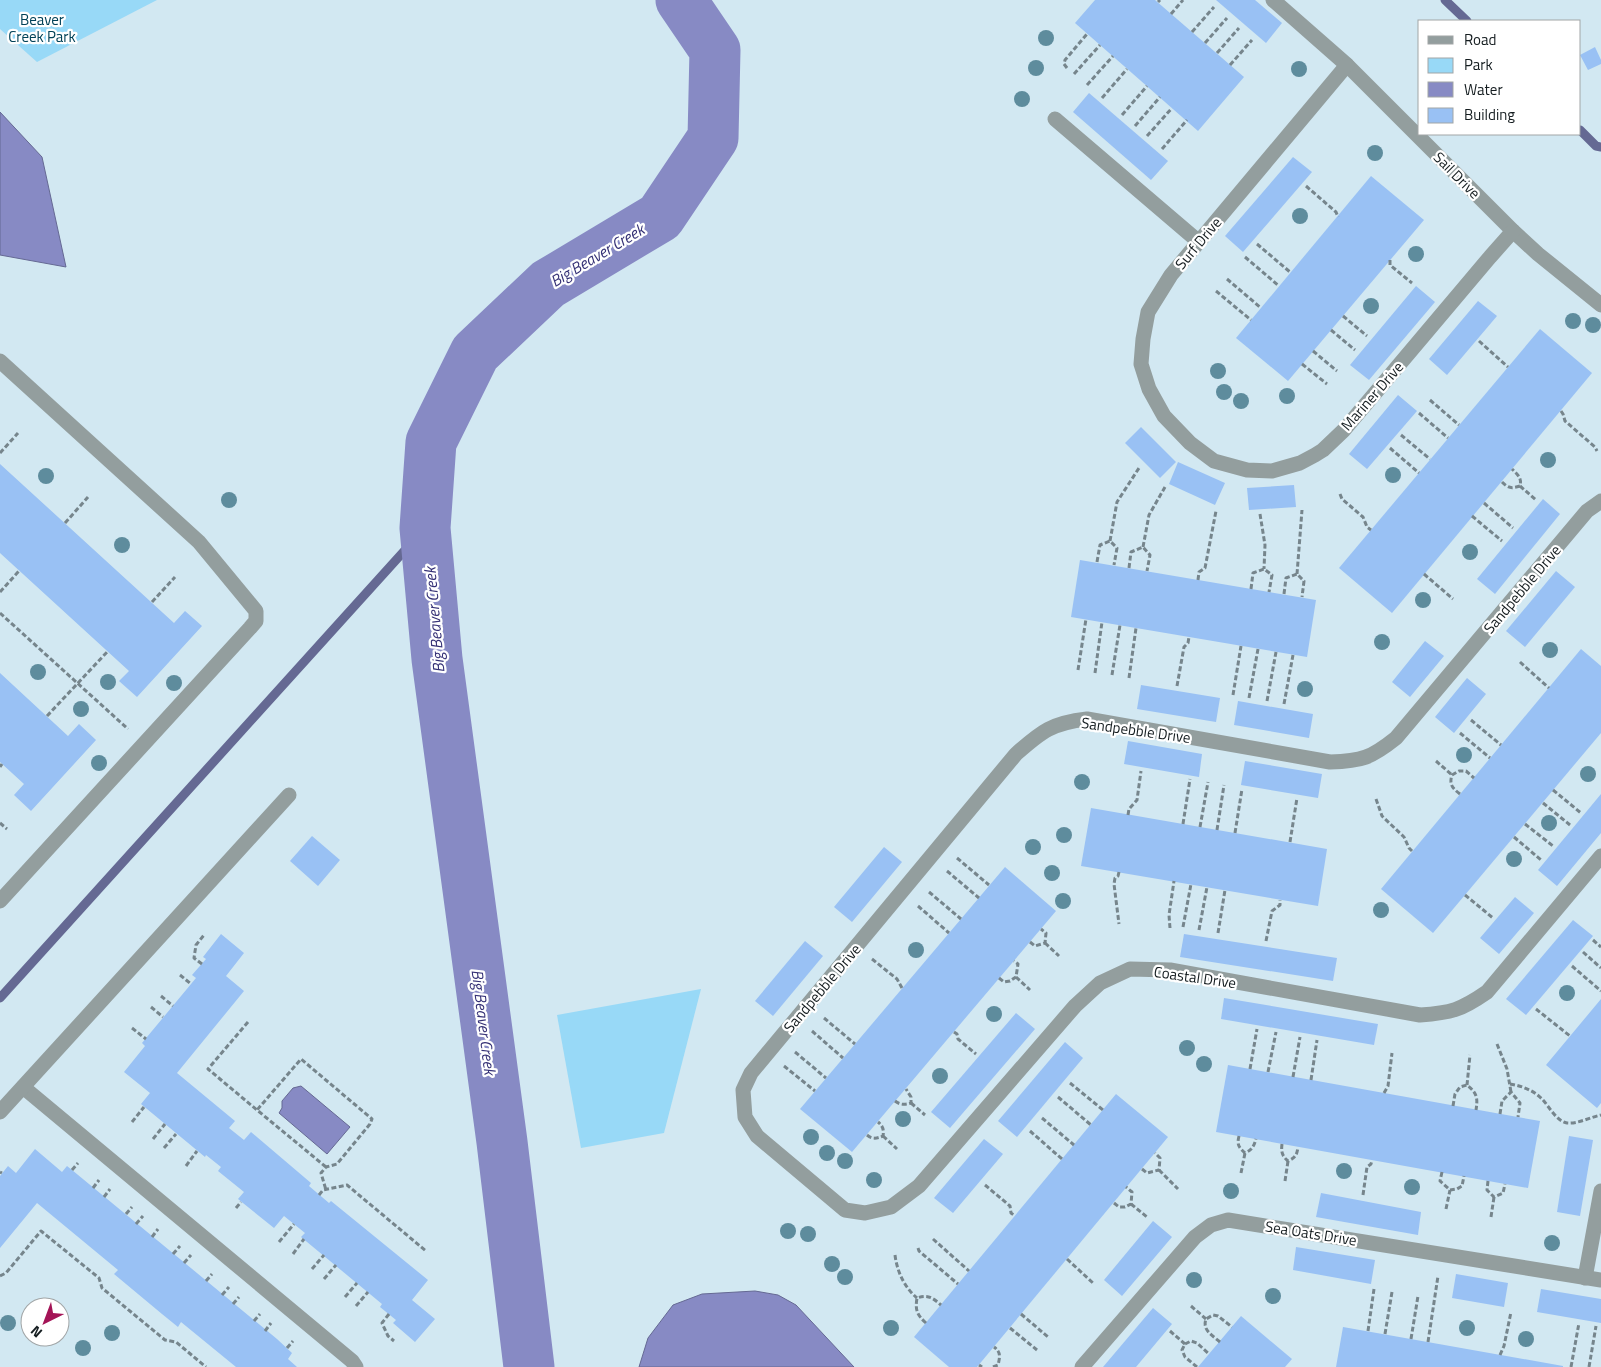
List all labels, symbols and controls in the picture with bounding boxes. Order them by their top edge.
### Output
park label: Beaver Creek Park [8,8,76,48]
legend [1418,20,1581,135]
text: Road [1464,28,1496,51]
text: Park [1464,53,1493,76]
text: Water [1464,78,1503,101]
text: Building [1464,103,1515,126]
street label: Sail Drive [1428,146,1486,204]
street label: Surf Drive [1169,212,1227,274]
water label: Big Beaver Creek [545,216,650,293]
street label: Mariner Drive [1335,356,1409,436]
street label: Sandpebble Drive [1478,539,1566,639]
water label: Big Beaver Creek [417,564,451,674]
street label: Sandpebble Drive [1080,711,1192,749]
street label: Sandpebble Drive [778,938,866,1038]
street label: Coastal Drive [1152,960,1238,994]
water label: Big Beaver Creek [466,968,503,1078]
street label: Sea Oats Drive [1264,1214,1358,1252]
north arrow [20,1297,70,1347]
text: N [25,1321,47,1343]

